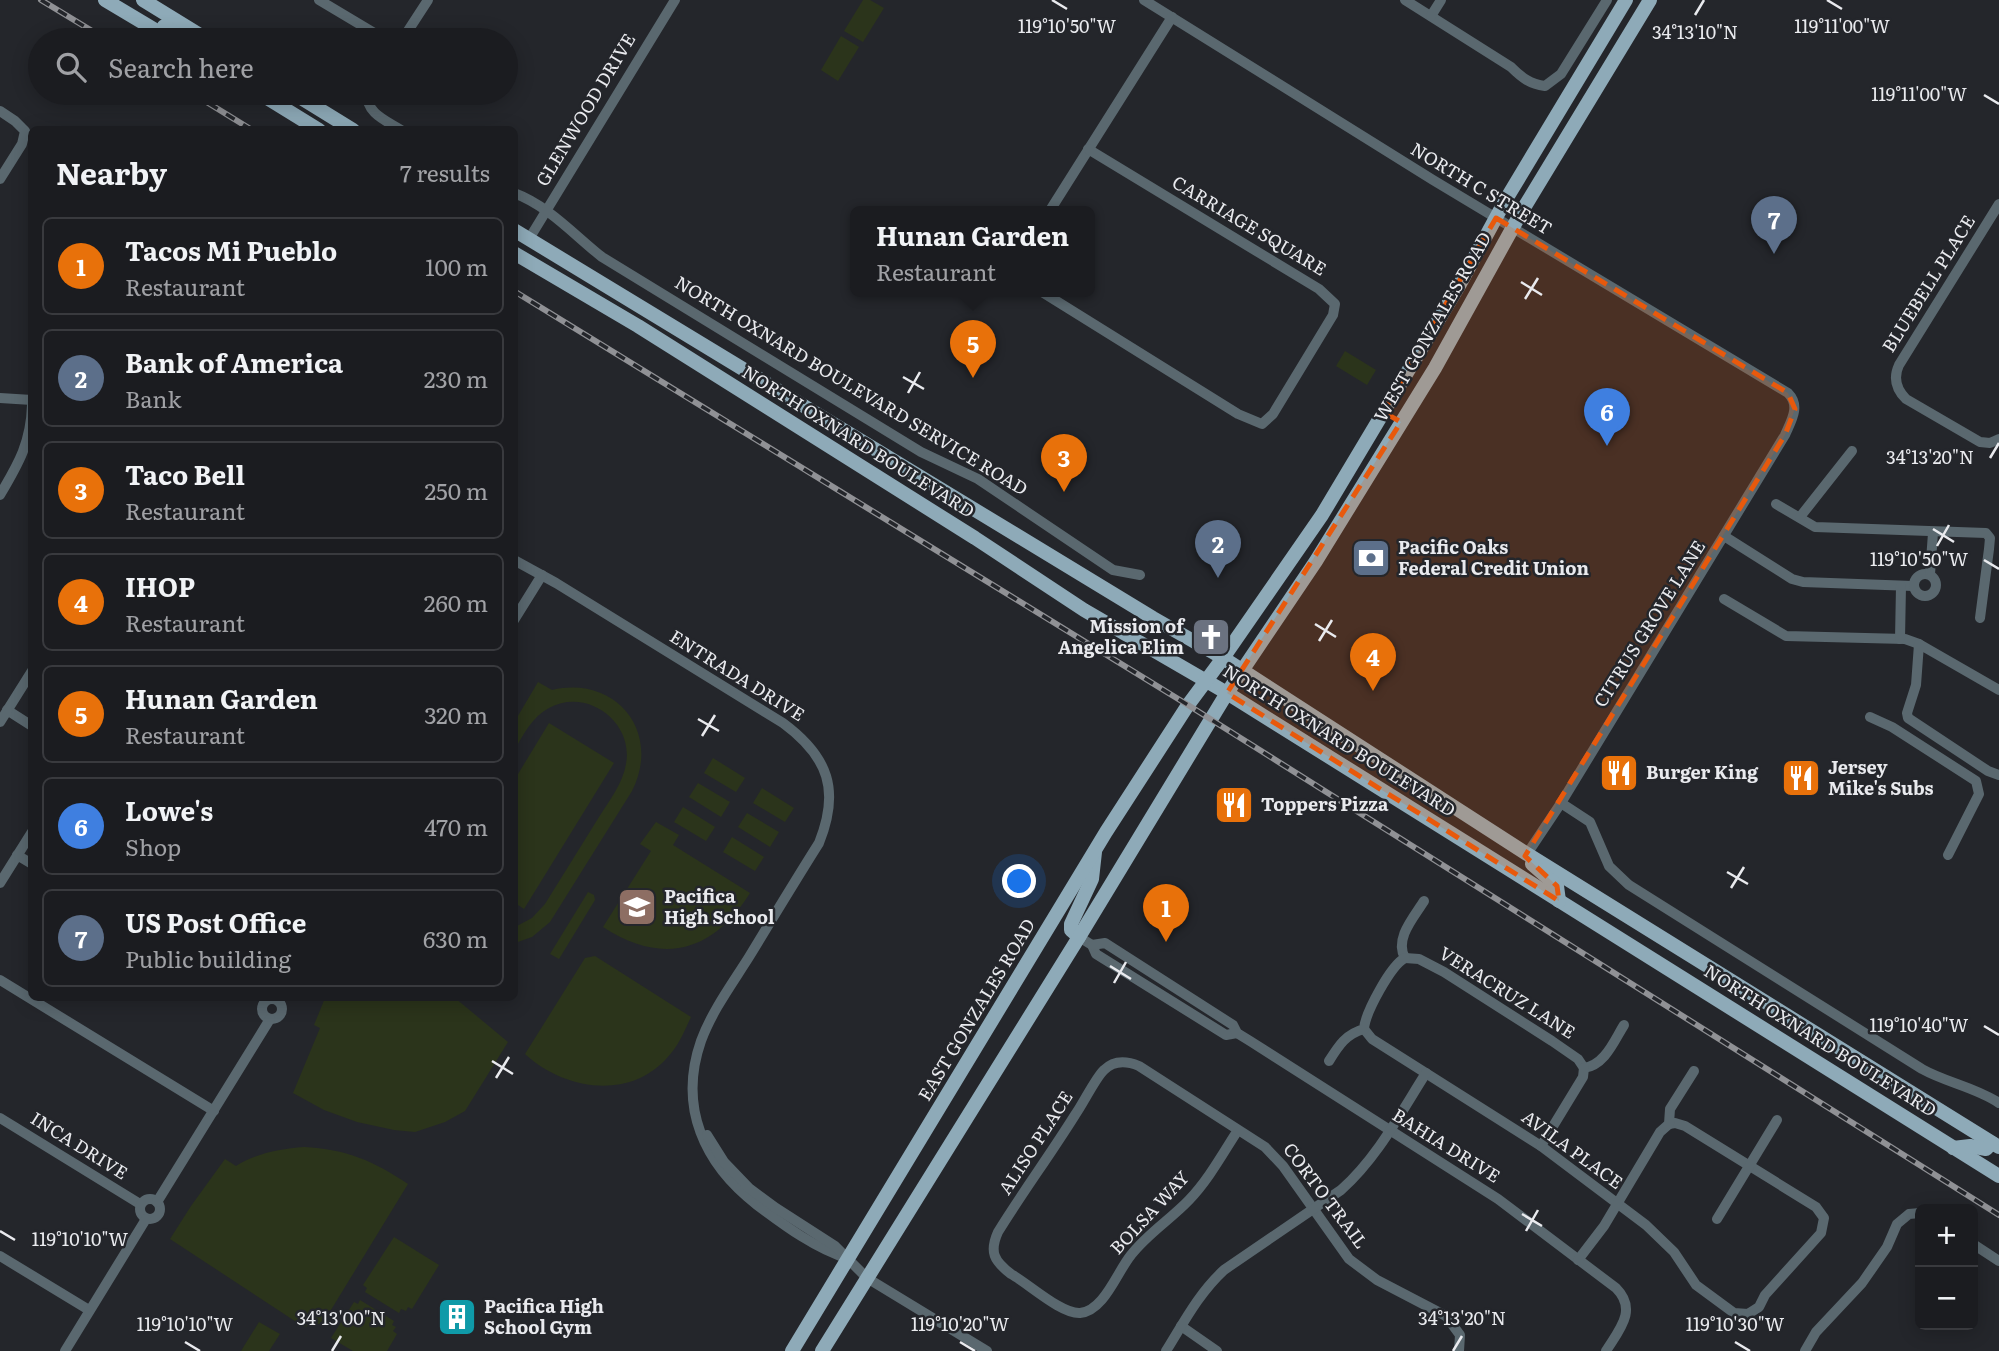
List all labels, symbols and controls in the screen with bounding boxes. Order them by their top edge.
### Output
text: 119°10'50"W [1018,12,1116,39]
text: 119°11'00"W [1794,12,1890,39]
text: 34°13'10"N [1652,18,1738,45]
street label: GLENWOOD DRIVE [528,27,641,191]
search box [28,28,518,105]
text: Search here [108,47,254,86]
icon: search [52,48,90,86]
text: 119°11'00"W [1871,80,1967,107]
street label: NORTH C STREET [1406,135,1558,241]
text: Nearby [56,150,167,194]
text: 7 results [400,155,490,189]
street label: CARRIAGE SQUARE [1167,168,1332,282]
pin: 7 [1751,196,1797,254]
popup [850,206,1095,297]
street label: BLUEBELL PLACE [1875,209,1981,357]
text: Hunan Garden [876,215,1069,254]
street label: WEST GONZALES ROAD [1366,226,1497,426]
text: Tacos Mi Pueblo [125,230,337,269]
text: 1 [76,249,86,283]
text: 100 m [425,249,488,283]
text: Restaurant [876,254,996,288]
text: Restaurant [125,269,245,303]
street label: NORTH OXNARD BOULEVARD SERVICE ROAD [671,272,1031,500]
pin: 5 [950,320,996,378]
text: Bank of America [125,342,343,381]
text: 2 [75,361,87,395]
text: 230 m [424,361,488,395]
street label: NORTH OXNARD BOULEVARD [738,361,978,523]
text: Bank [125,381,182,415]
pin: 6 [1584,388,1630,446]
pin: 3 [1041,434,1087,492]
text: 34°13'20"N [1886,443,1974,470]
text: Taco Bell [125,454,245,493]
text: 3 [75,473,87,507]
text: 250 m [424,473,488,507]
text: Restaurant [125,493,245,527]
pin: 2 [1195,520,1241,578]
place label: Pacific Oaks Federal Credit Union [1398,533,1589,581]
street label: CITRUS GROVE LANE [1586,534,1711,712]
bank icon: Pacific Oaks Federal Credit Union [1350,537,1392,579]
text: 119°10'50"W [1870,545,1968,572]
text: IHOP [125,566,195,605]
text: 4 [74,585,88,619]
text: 260 m [424,585,488,619]
text: Restaurant [125,605,245,639]
place label: Mission of Angelica Elim [1058,612,1186,660]
church icon: Mission of Angelica Elim [1190,616,1232,658]
street label: ENTRADA DRIVE [665,622,811,727]
pin: 4 [1350,633,1396,691]
street label: NORTH OXNARD BOULEVARD [1218,657,1461,823]
text: Hunan Garden [125,678,318,717]
text: 5 [75,697,87,731]
text: 320 m [424,697,488,731]
text: Restaurant [125,717,245,751]
restaurant icon: Burger King [1598,752,1640,794]
place label: Jersey Mike's Subs [1828,753,1934,801]
restaurant icon: Jersey Mike's Subs [1780,757,1822,799]
place label: Burger King [1646,758,1759,785]
restaurant icon: Toppers Pizza [1213,784,1255,826]
text: Lowe's [125,790,213,829]
place label: Toppers Pizza [1261,790,1389,817]
text: 6 [74,809,88,843]
text: 470 m [424,809,488,843]
text: Shop [125,829,181,863]
your location [1002,864,1036,898]
place label: Pacifica High School [664,882,775,930]
pin: 1 [1143,884,1189,942]
school or university icon: Pacifica High School [616,886,658,928]
text: US Post Office [125,902,306,941]
street label: EAST GONZALES ROAD [910,913,1041,1106]
text: 7 [75,921,87,955]
text: 630 m [423,921,488,955]
street label: VERACRUZ LANE [1434,939,1581,1045]
text: Public building [125,941,291,975]
street label: NORTH OXNARD BOULEVARD [1699,957,1942,1123]
text: 119°10'40"W [1870,1011,1969,1038]
street label: ALISO PLACE [991,1085,1079,1200]
street label: BAHIA DRIVE [1387,1101,1506,1189]
street label: AVILA PLACE [1517,1103,1629,1195]
street label: INCA DRIVE [26,1104,134,1185]
street label: CORTO TRAIL [1277,1136,1375,1254]
street label: BOLSA WAY [1103,1164,1195,1260]
map controls [1915,1204,1978,1330]
button: + [1915,1204,1978,1267]
text: 119°10'10"W [32,1225,128,1252]
button: − [1915,1267,1978,1330]
place label: Pacifica High School Gym [484,1292,604,1340]
building icon: Pacifica High School Gym [436,1296,478,1338]
text: 34°13'00"N [296,1304,386,1331]
text: 34°13'20"N [1418,1304,1506,1331]
text: 119°10'10"W [137,1310,233,1337]
text: 119°10'20"W [911,1310,1009,1337]
text: 119°10'30"W [1686,1310,1785,1337]

